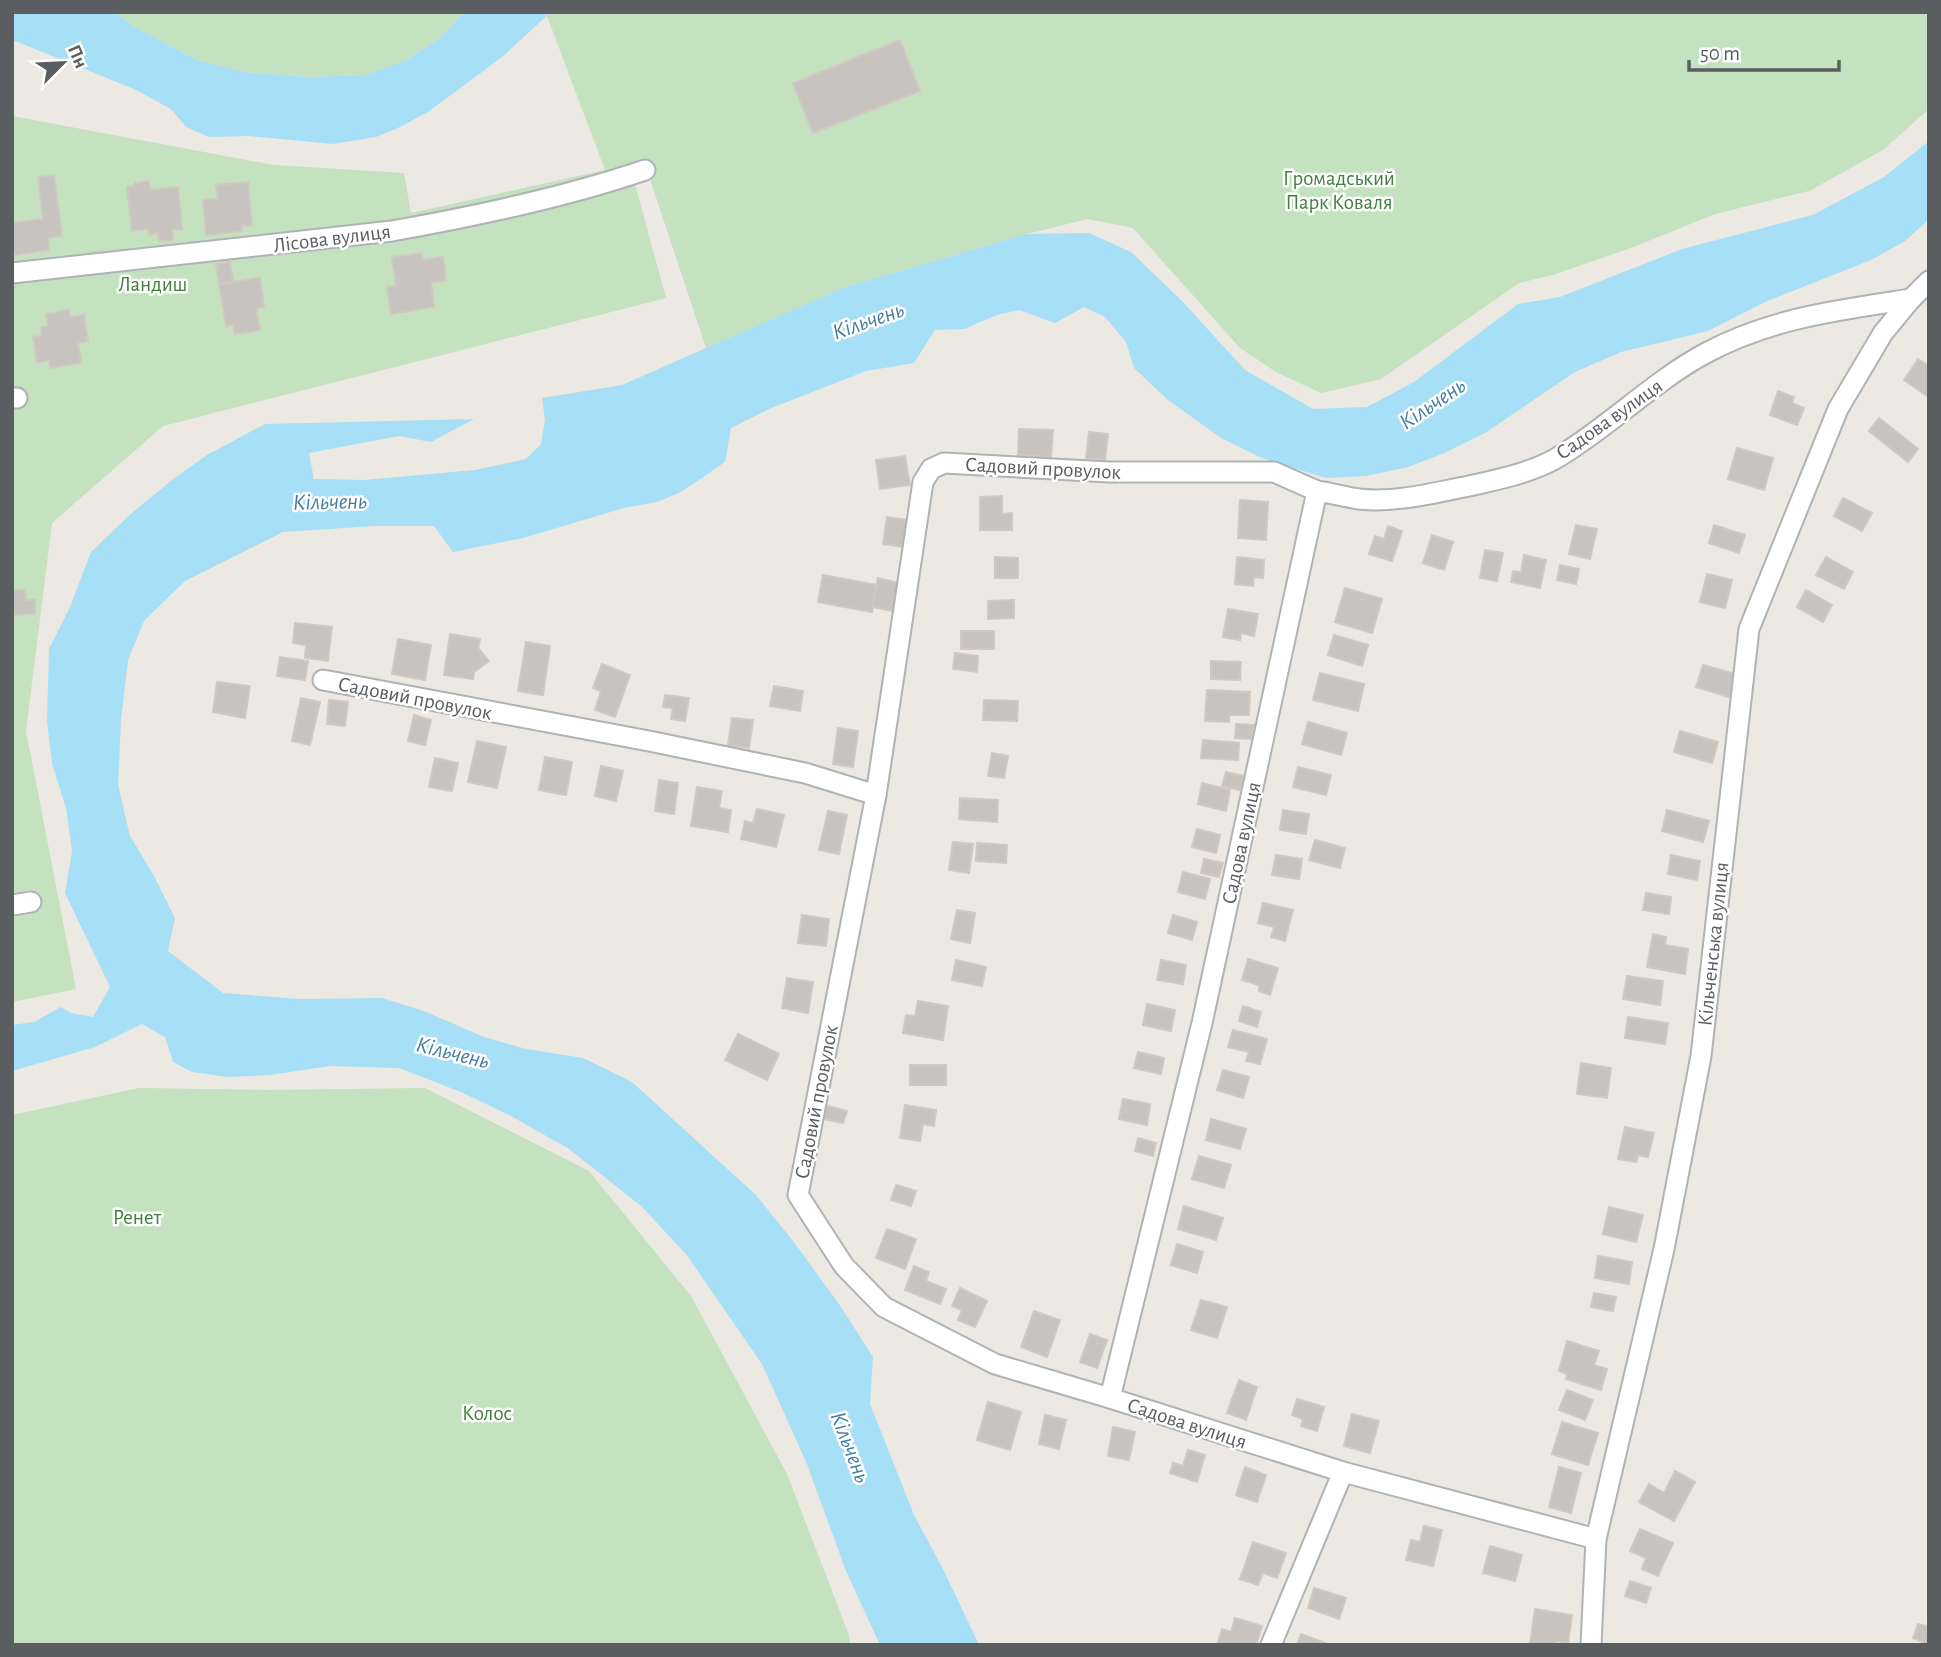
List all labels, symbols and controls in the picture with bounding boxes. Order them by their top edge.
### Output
north arrow [28,28,98,98]
scale bar [1689,28,1840,72]
text: Пн [64,42,91,71]
text: 50 m [1700,43,1740,64]
park label: Громадський Парк Коваля [1283,168,1395,213]
street label: Лісова вулиця [272,221,392,256]
park label: Ландиш [119,274,187,295]
water label: Кільчень [830,298,907,344]
water label: Кільчень [1396,374,1470,435]
street label: Садова вулиця [1552,375,1666,464]
street label: Садовий провулок [964,454,1122,483]
water label: Кільчень [293,490,367,515]
street label: Садовий провулок [336,673,494,724]
street label: Садова вулиця [1218,780,1265,906]
street label: Кільченська вулиця [1694,861,1733,1027]
street label: Садовий провулок [791,1023,842,1181]
water label: Кільчень [414,1033,491,1074]
park label: Ренет [113,1207,162,1228]
street label: Садова вулиця [1124,1394,1249,1453]
park label: Колос [462,1403,512,1424]
water label: Кільчень [826,1409,874,1486]

